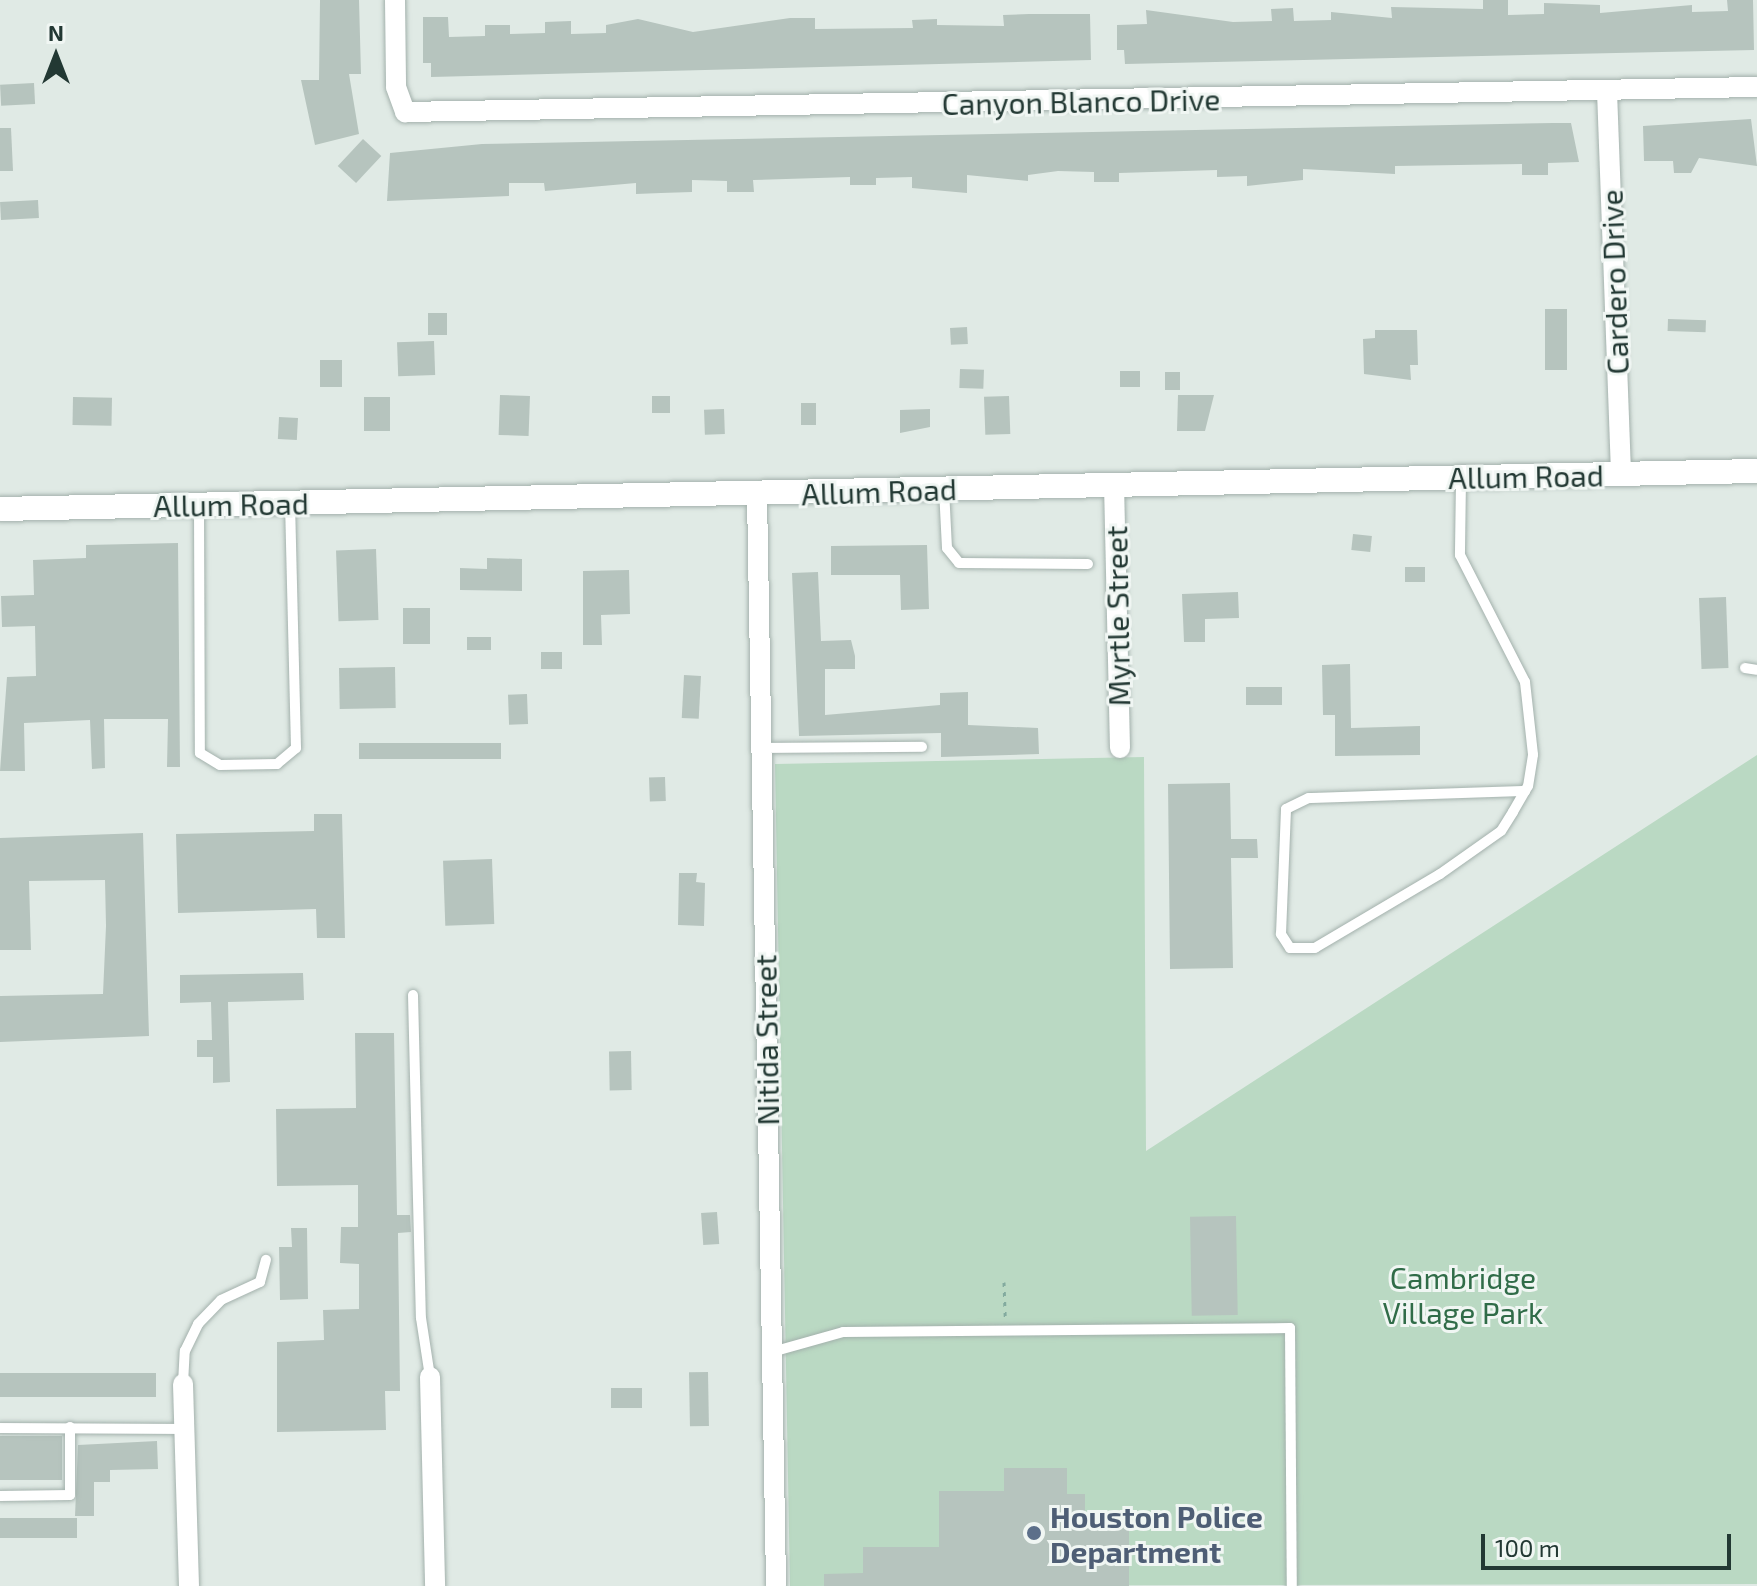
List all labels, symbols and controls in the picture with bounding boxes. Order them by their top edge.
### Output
north arrow [16,16,96,96]
text: N [48,19,64,45]
street label: Canyon Blanco Drive [941,81,1221,121]
street label: Cardero Drive [1593,189,1635,375]
street label: Allum Road [1448,457,1604,495]
street label: Allum Road [801,470,957,512]
street label: Allum Road [153,485,309,523]
street label: Myrtle Street [1097,525,1137,707]
street label: Nitida Street [747,954,785,1126]
park label: Cambridge Village Park [1383,1259,1543,1330]
place label: Houston Police Department [1050,1498,1263,1568]
scale bar [1485,1518,1735,1568]
marker: Houston Police Department [1025,1524,1043,1542]
text: 100 m [1495,1533,1560,1562]

